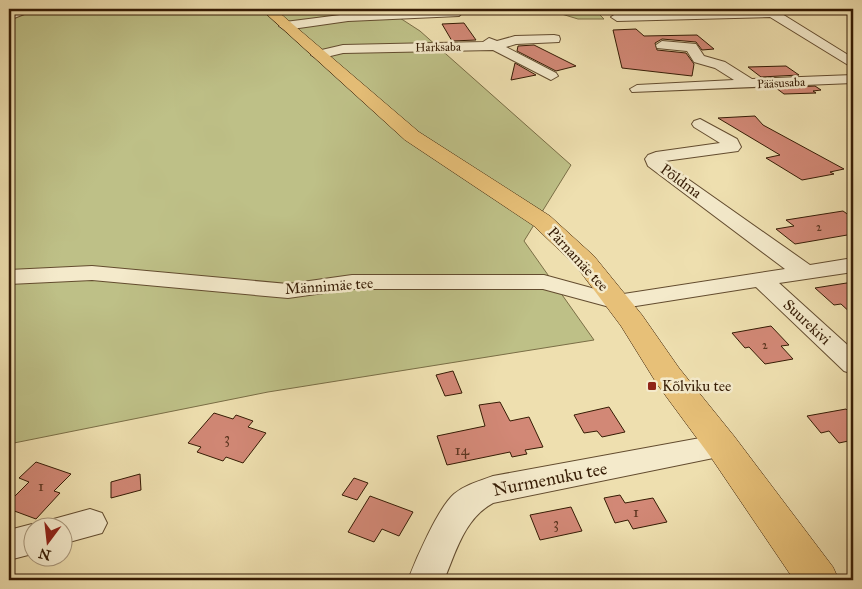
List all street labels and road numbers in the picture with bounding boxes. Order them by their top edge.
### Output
street label: Harksaba [415,40,462,54]
street label: Pääsusaba [757,75,806,91]
street label: Põldma [657,160,706,202]
street label: Pärnamäe tee [544,223,612,295]
street label: Männimäe tee [284,274,374,298]
street label: Suurekivi [779,295,835,349]
street label: Nurmenuku tee [491,457,609,501]

